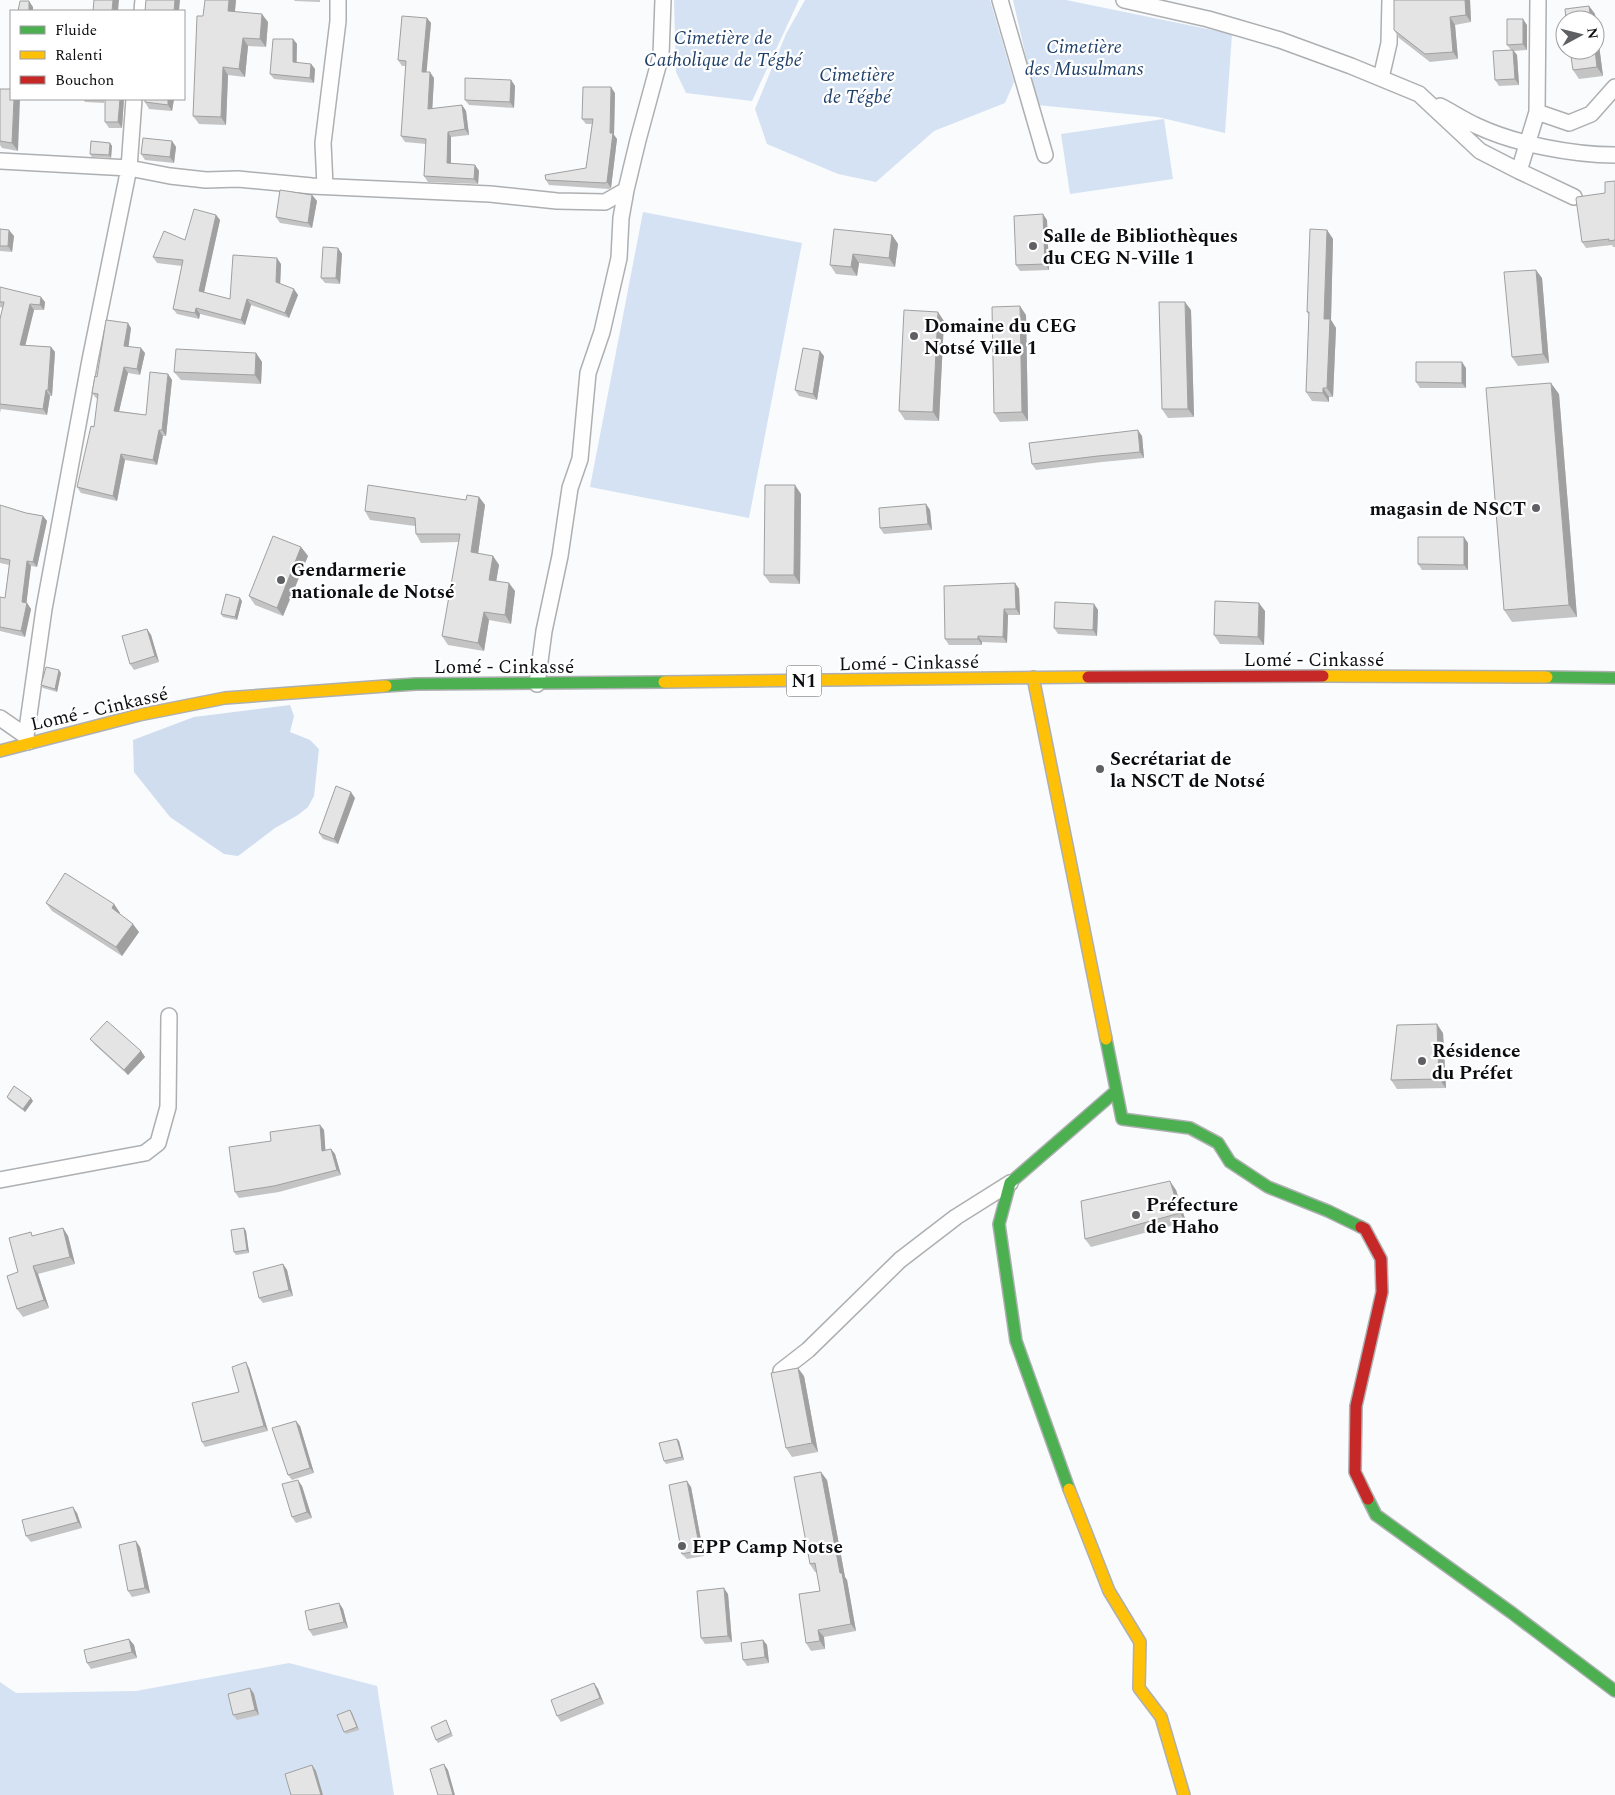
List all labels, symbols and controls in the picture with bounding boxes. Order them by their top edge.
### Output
legend [10,10,185,100]
north arrow [1555,10,1605,60]
text: Fluide [55,19,97,42]
park label: Cimetière de Catholique de Tégbé [644,24,804,75]
text: N [1581,27,1604,40]
park label: Cimetière des Musulmans [1025,33,1144,84]
text: Ralenti [55,44,103,67]
park label: Cimetière de Tégbé [819,61,895,112]
text: Bouchon [55,69,115,92]
place label: Salle de Bibliothèques du CEG N-Ville 1 [1043,222,1238,273]
marker: Salle de Bibliothèques du CEG N-Ville 1 [1027,240,1039,252]
place label: Domaine du CEG Notsé Ville 1 [924,312,1077,363]
marker: Domaine du CEG Notsé Ville 1 [908,330,920,342]
place label: magasin de NSCT [1370,495,1526,524]
marker: magasin de NSCT [1530,502,1542,514]
place label: Gendarmerie nationale de Notsé [291,556,454,607]
marker: Gendarmerie nationale de Notsé [275,574,287,586]
street label: Lomé - Cinkassé [1244,646,1384,675]
street label: Lomé - Cinkassé [839,648,979,679]
street label: Lomé - Cinkassé [434,653,574,682]
road number: N1 [786,666,822,696]
street label: Lomé - Cinkassé [28,680,171,739]
place label: Secrétariat de la NSCT de Notsé [1110,745,1265,796]
marker: Secrétariat de la NSCT de Notsé [1094,763,1106,775]
place label: Résidence du Préfet [1432,1037,1521,1088]
marker: Résidence du Préfet [1416,1055,1428,1067]
place label: Préfecture de Haho [1146,1191,1238,1242]
marker: Préfecture de Haho [1130,1209,1142,1221]
place label: EPP Camp Notse [692,1533,843,1562]
marker: EPP Camp Notse [676,1540,688,1552]

